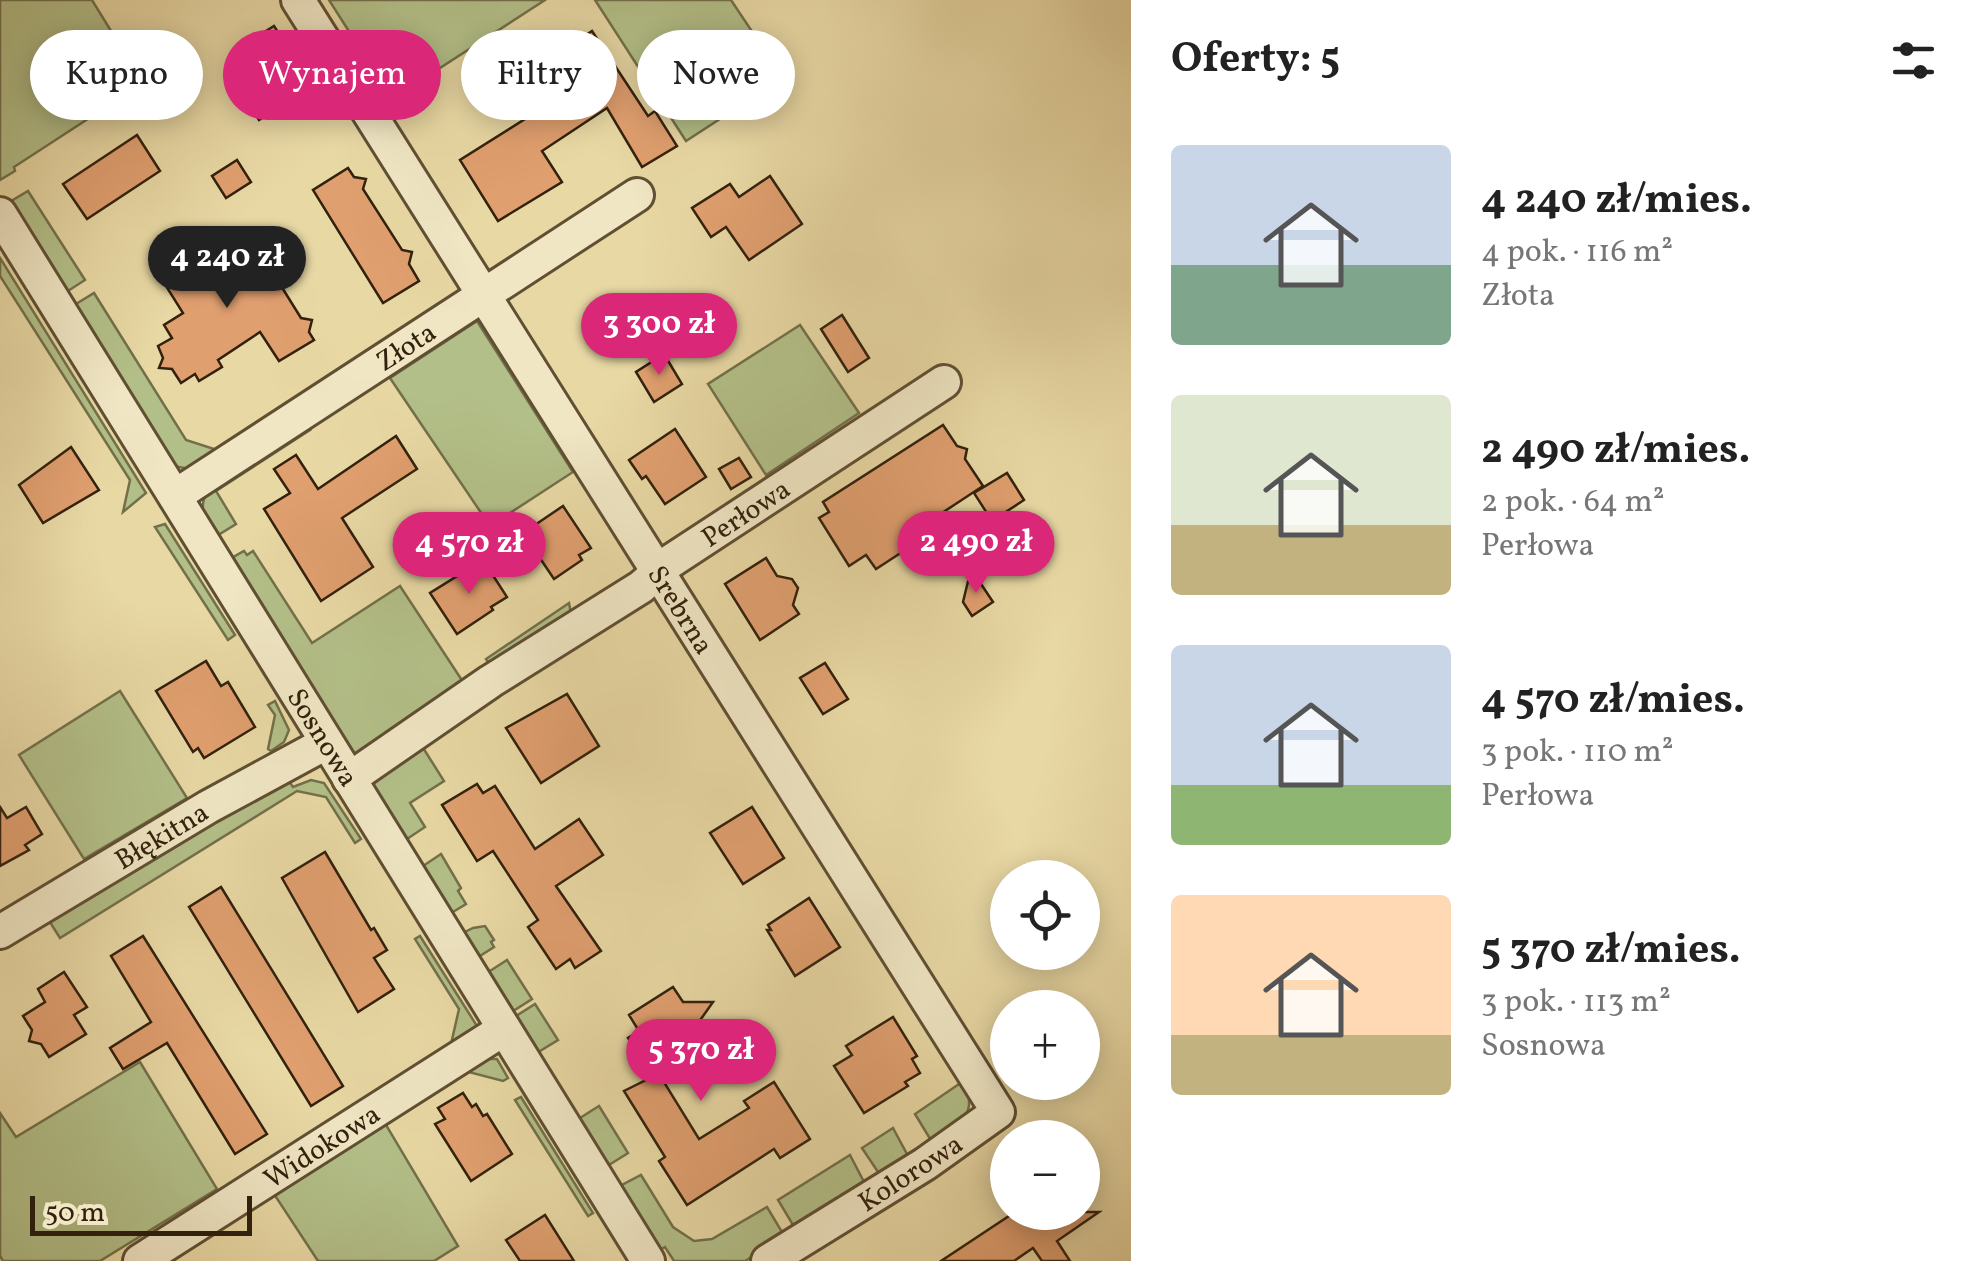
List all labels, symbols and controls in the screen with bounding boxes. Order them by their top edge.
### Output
chip: Kupno [30,30,203,120]
chip: Wynajem [223,30,441,120]
chip: Filtry [461,30,617,120]
chip: Nowe [637,30,795,120]
text: Oferty: 5 [1171,31,1340,90]
icon: filters [1886,33,1941,88]
text: 4 240 zł/mies. [1481,172,1752,231]
icon: home [1251,185,1371,305]
pin: 4 240 zł [124,226,330,311]
text: 4 pok. · 116 m² [1481,231,1673,275]
text: 4 240 zł [170,236,284,280]
text: Złota [1481,275,1555,319]
pin: 3 300 zł [556,293,762,378]
text: 3 300 zł [603,303,715,347]
street label: Złota [369,314,445,382]
text: 2 490 zł/mies. [1481,422,1750,481]
icon: home [1251,435,1371,555]
street label: Perłowa [694,471,799,558]
text: 2 pok. · 64 m² [1481,481,1665,525]
pin: 2 490 zł [873,511,1079,596]
pin: 4 570 zł [366,512,572,597]
text: 2 490 zł [920,521,1032,565]
text: 4 570 zł [415,522,523,566]
text: Perłowa [1481,525,1595,569]
street label: Srebrna [637,559,722,663]
text: 4 570 zł/mies. [1481,672,1745,731]
street label: Sosnowa [276,682,367,795]
icon: home [1251,685,1371,805]
text: 3 pok. · 110 m² [1481,731,1674,775]
text: Perłowa [1481,775,1595,819]
street label: Błękitna [108,794,217,881]
map controls [990,860,1100,1230]
button: locate [990,860,1100,970]
text: 5 370 zł/mies. [1481,922,1741,981]
icon: home [1251,935,1371,1055]
text: 3 pok. · 113 m² [1481,981,1671,1025]
button: + [990,990,1100,1100]
pin: 5 370 zł [598,1019,804,1104]
text: Sosnowa [1481,1025,1606,1069]
text: 5 370 zł [648,1029,754,1073]
street label: Widokowa [257,1096,388,1199]
button: − [990,1120,1100,1230]
street label: Kolorowa [851,1126,971,1223]
scale bar [30,1191,252,1236]
text: 50 m [45,1194,105,1233]

